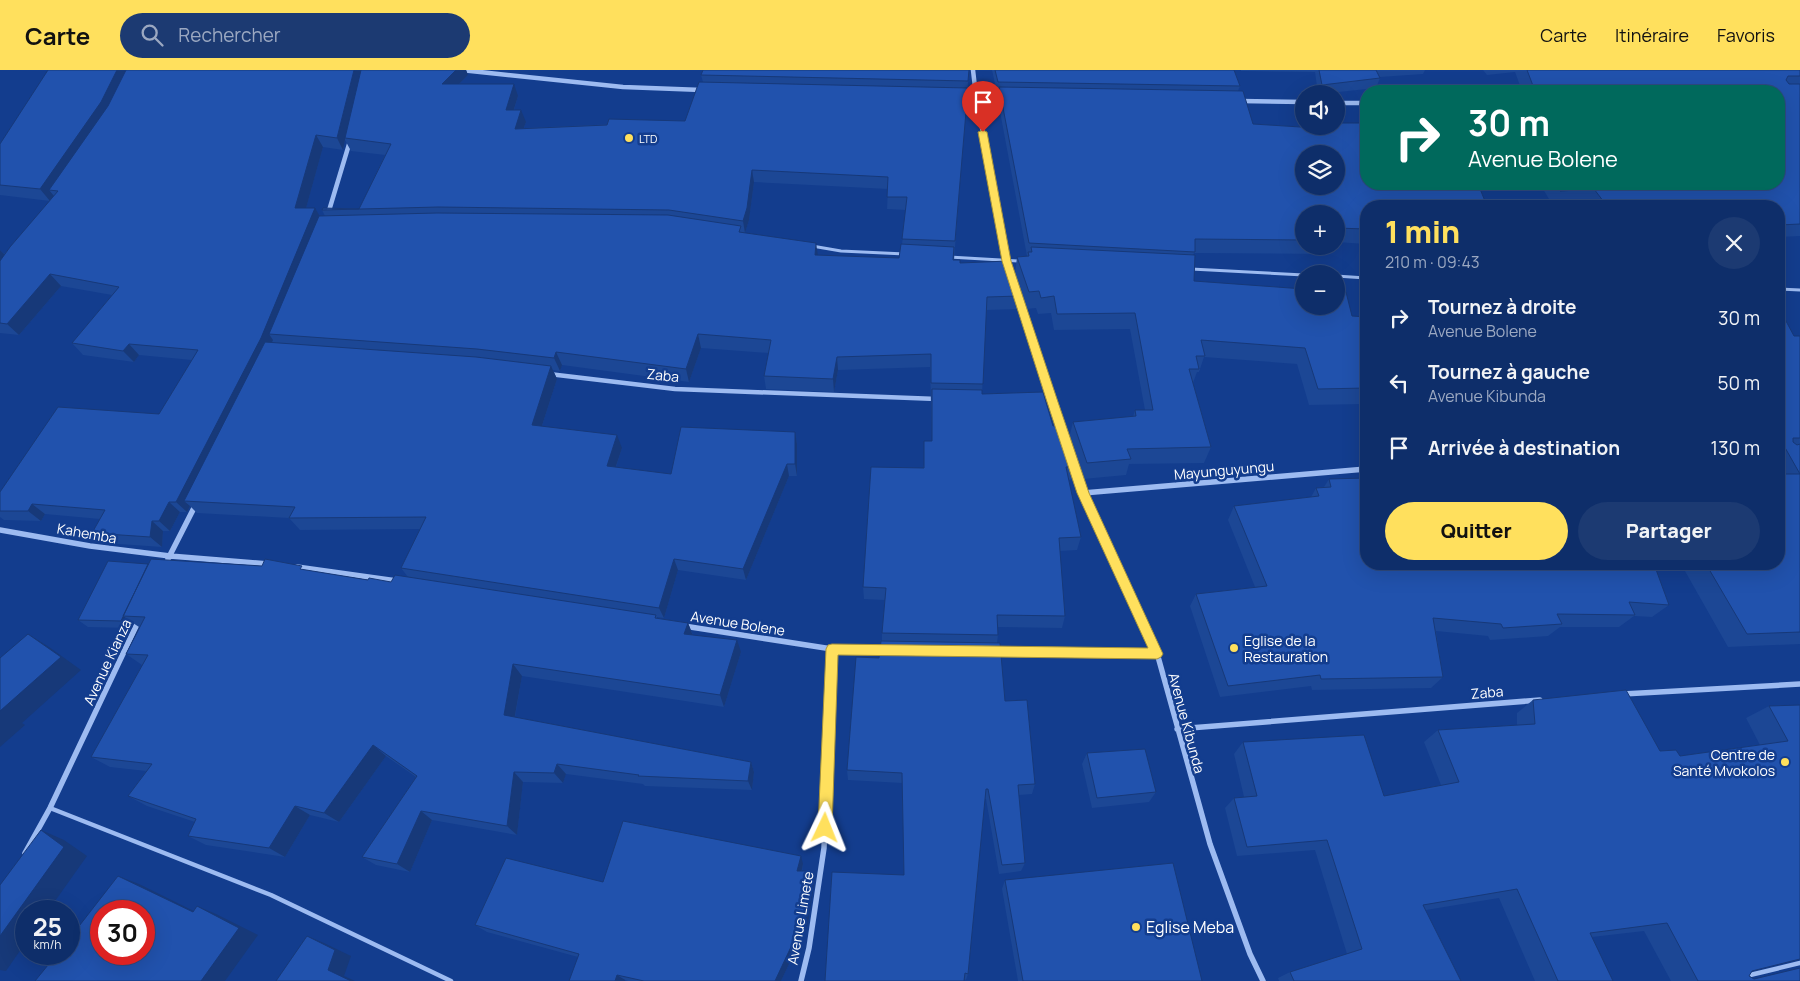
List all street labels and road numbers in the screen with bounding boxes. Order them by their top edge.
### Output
street label: Zaba [646,364,680,386]
street label: Mayunguyungu [1173,456,1275,484]
street label: Kahemba [56,518,118,548]
street label: Avenue Bolene [689,606,787,640]
street label: Avenue Kianza [79,616,135,708]
street label: Avenue Kibunda [1164,671,1210,775]
street label: Zaba [1470,681,1504,703]
street label: Avenue Limete [782,870,818,966]

